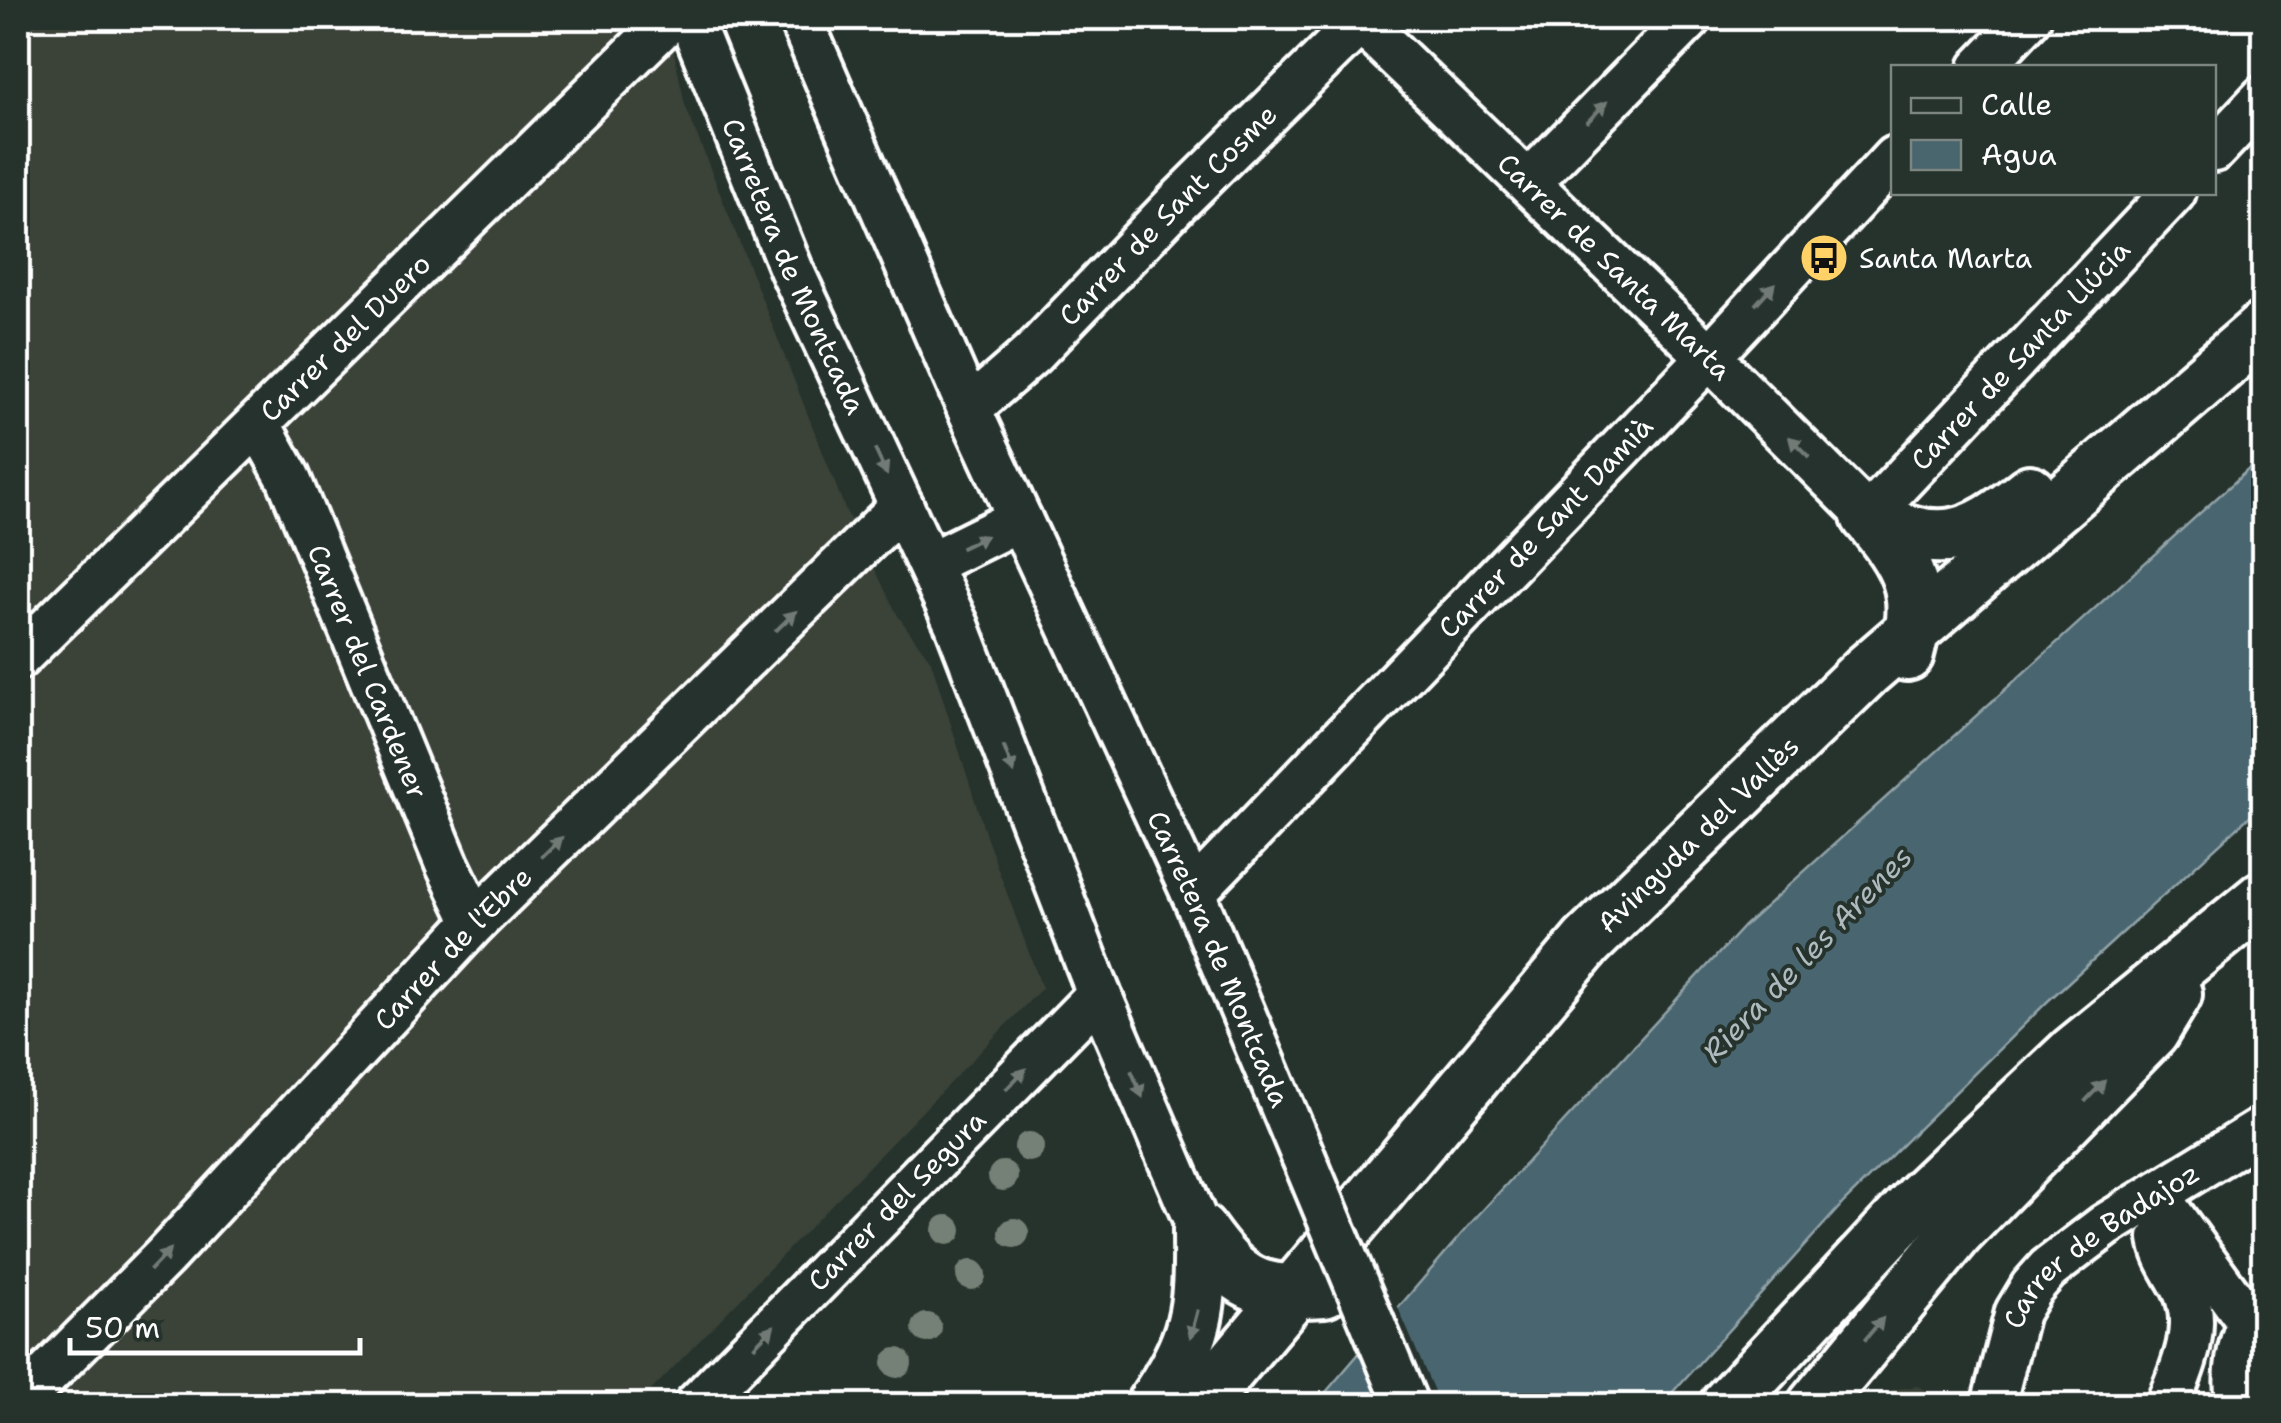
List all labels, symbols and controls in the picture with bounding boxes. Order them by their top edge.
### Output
legend [1891,65,2216,195]
text: Calle [1981,84,2052,125]
street label: Carrer de Sant Cosme [1050,96,1285,334]
one-way arrow [1585,101,1608,125]
street label: Carretera de Montcada [713,112,875,420]
text: Agua [1981,134,2057,175]
street label: Carrer de Santa Marta [1489,144,1740,388]
bus stop icon: Santa Marta [1798,232,1850,284]
street label: Carrer de Santa Llúcia [1902,232,2138,478]
place label: Santa Marta [1859,239,2032,277]
street label: Carrer del Duero [251,245,439,430]
one-way arrow [1754,283,1777,307]
street label: Carrer de Sant Damià [1429,408,1661,646]
one-way arrow [1788,436,1812,459]
one-way arrow [872,447,889,476]
one-way arrow [960,533,989,550]
street label: Carrer del Cardener [299,538,437,804]
one-way arrow [773,609,797,633]
street label: Avinguda del Vallès [1589,727,1807,941]
one-way arrow [1002,745,1017,775]
street label: Carretera de Montcada [1138,804,1299,1113]
one-way arrow [540,836,564,859]
water label: Riera de les Arenes [1693,837,1921,1071]
street label: Carrer de l'Ebre [365,858,540,1038]
one-way arrow [1004,1067,1027,1091]
one-way arrow [1129,1069,1145,1099]
one-way arrow [2083,1079,2106,1103]
street label: Carrer del Segura [799,1102,994,1299]
street label: Carrer de Badajoz [1995,1153,2206,1332]
one-way arrow [148,1249,171,1273]
scale bar [70,1293,360,1355]
text: 50 m [85,1307,160,1348]
one-way arrow [1186,1308,1202,1339]
one-way arrow [1863,1317,1884,1342]
one-way arrow [751,1324,775,1348]

